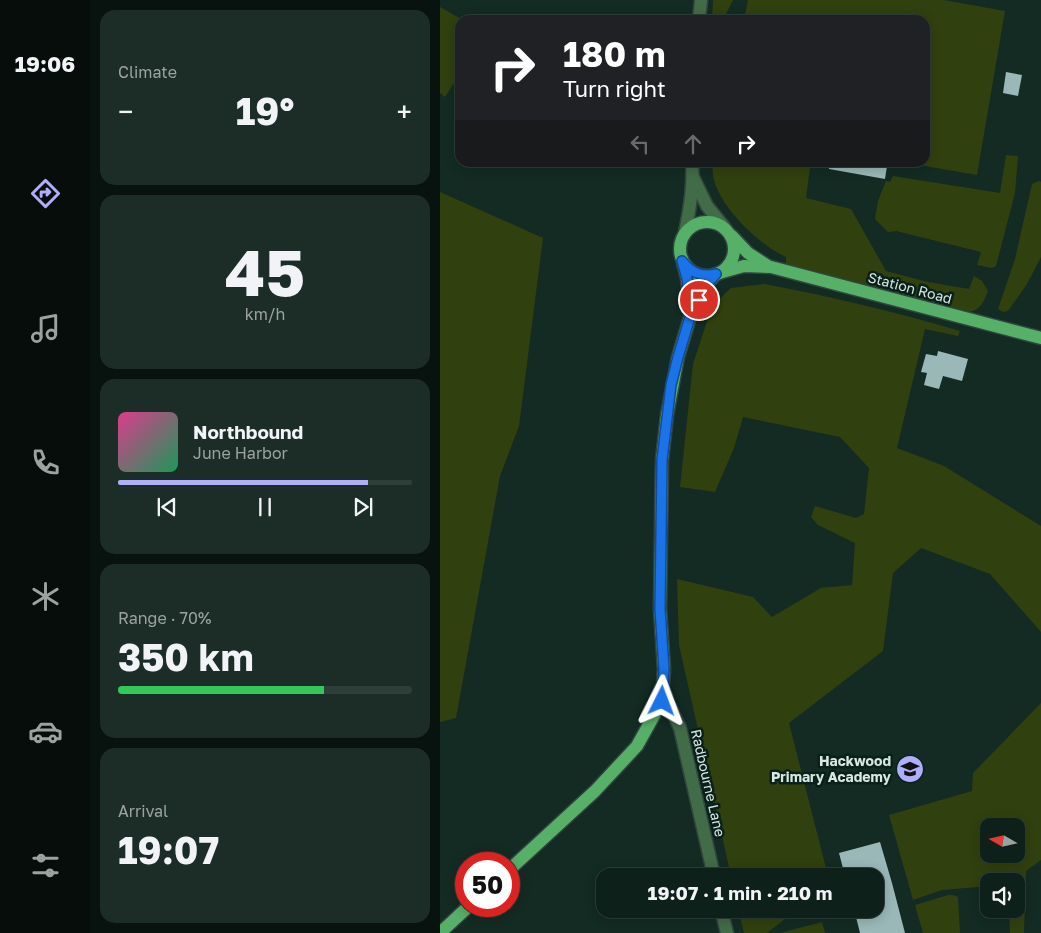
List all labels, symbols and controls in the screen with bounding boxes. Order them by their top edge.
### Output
text: 180 m [563,33,666,75]
icon: right [480,35,545,100]
text: 19:06 [15,50,75,77]
text: Climate [118,62,177,82]
text: Turn right [563,75,666,102]
text: 19° [236,88,294,133]
text: − [118,95,133,128]
text: + [397,95,412,128]
icon: left [626,130,654,158]
icon: ahead [679,130,707,158]
icon: right [732,130,760,158]
icon: directions [28,176,63,211]
text: 45 [225,232,305,310]
street label: Station Road [866,268,954,307]
pin [678,279,720,321]
icon: arrive [685,286,713,314]
text: km/h [245,304,285,324]
icon: music [28,311,63,346]
text: Northbound [193,420,303,443]
text: June Harbor [193,443,288,463]
icon: phone [28,445,63,480]
icon: previous [153,493,181,521]
icon: pause [251,493,279,521]
icon: next [349,493,377,521]
icon: climate [28,579,63,614]
text: Range · 70% [118,608,211,628]
text: 350 km [118,634,254,679]
position arrow [635,674,687,726]
icon: car [28,714,63,749]
street label: Radbourne Lane [688,727,729,838]
place label: Hackwood Primary Academy [771,752,892,785]
school or university icon: Hackwood Primary Academy [895,754,925,784]
text: Arrival [118,801,168,821]
north arrow [980,818,1025,862]
map controls [980,818,1025,918]
text: 19:07 [118,827,219,872]
icon: filters [28,848,63,883]
speed limit sign: 50 [455,852,520,917]
button: sound [980,873,1025,918]
text: 19:07 · 1 min · 210 m [648,881,832,904]

